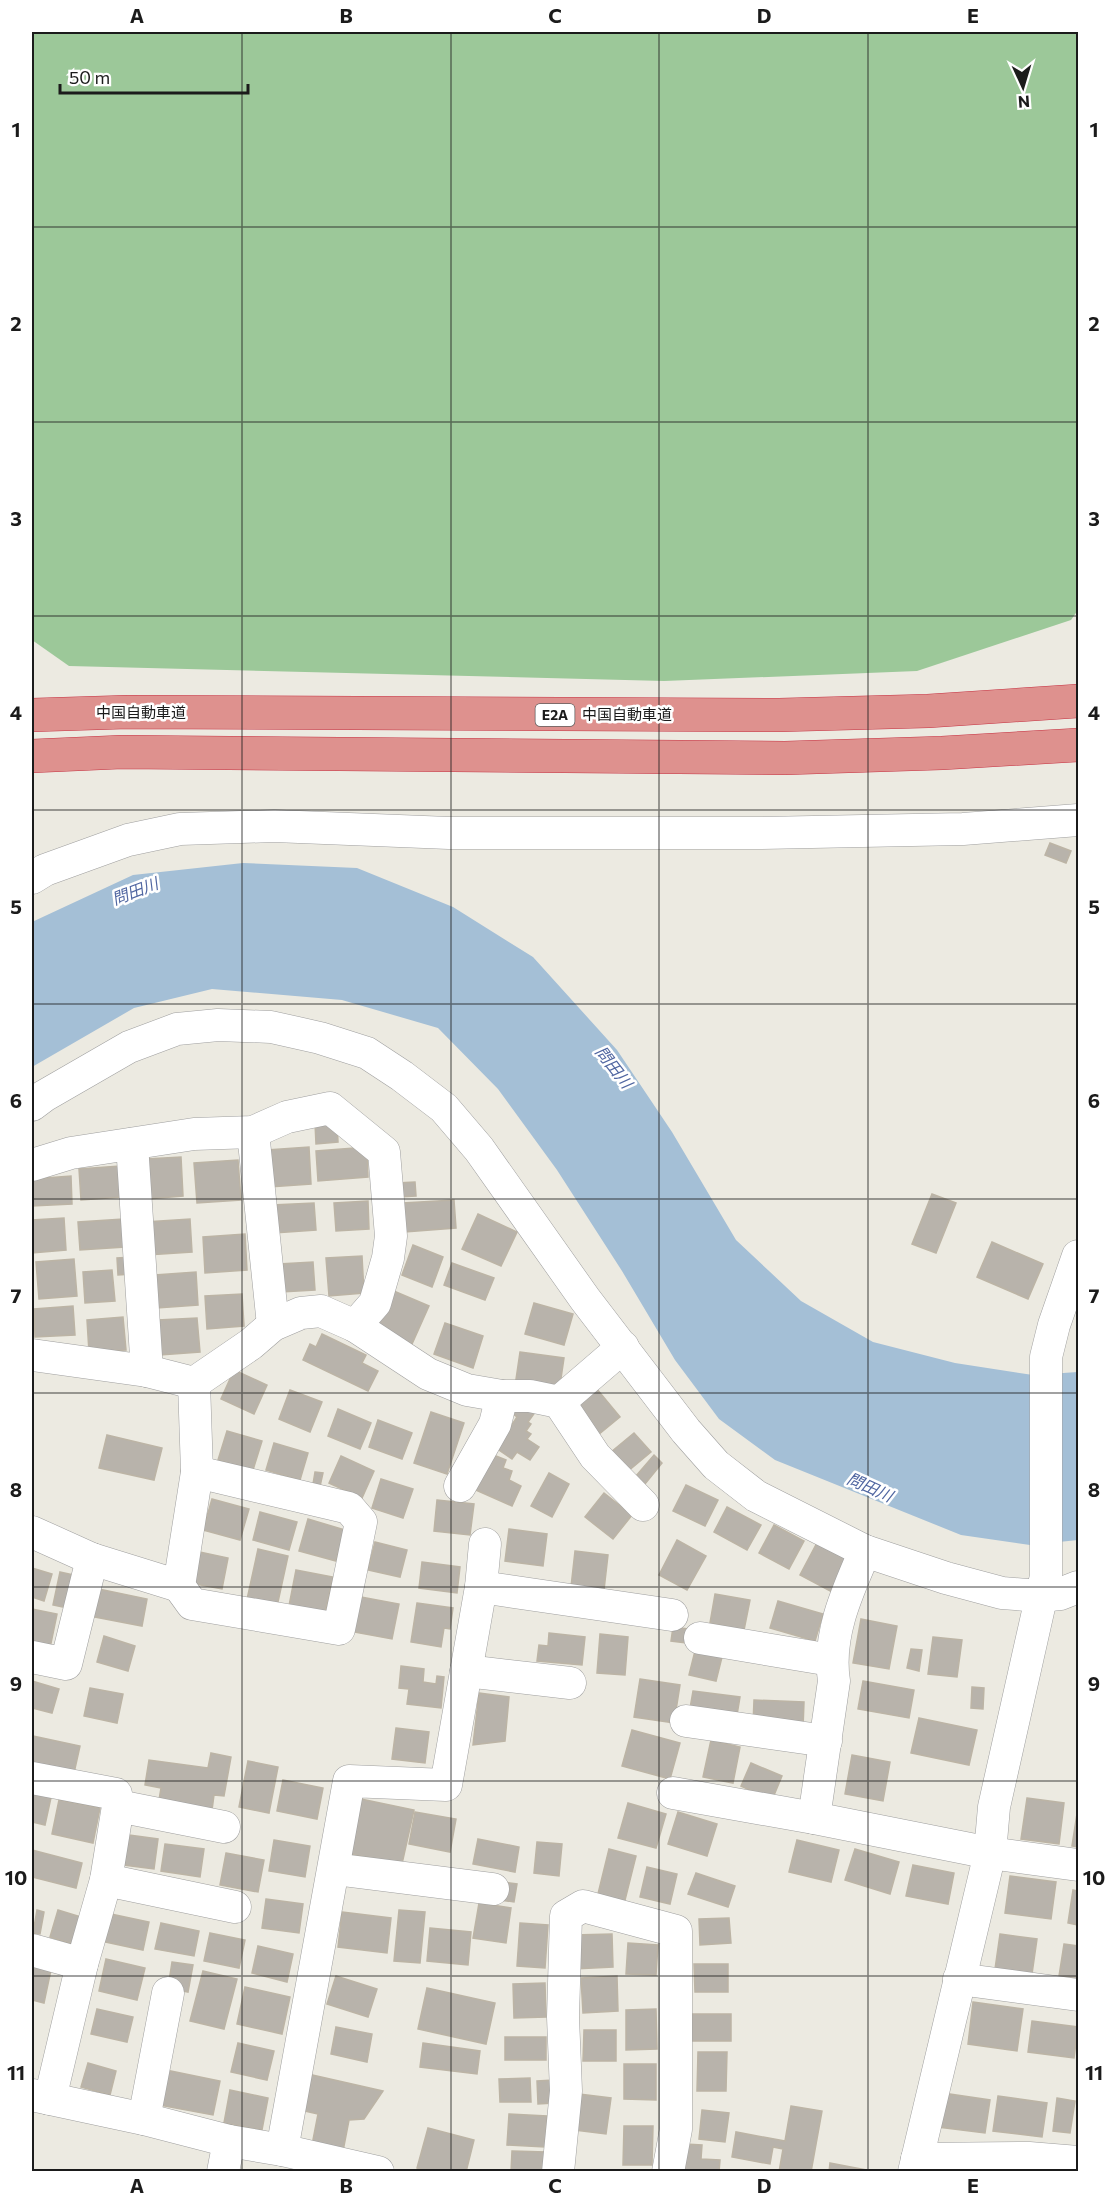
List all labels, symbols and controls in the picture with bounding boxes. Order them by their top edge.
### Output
text: A [130,3,144,27]
text: B [339,3,353,27]
text: C [548,3,562,27]
text: D [757,3,771,27]
text: E [967,3,979,27]
scale bar [60,57,248,95]
north arrow [993,57,1053,117]
text: 50 m [69,66,110,88]
text: N [1017,93,1031,112]
text: 1 [11,117,21,141]
text: 1 [1089,117,1099,141]
text: 2 [10,311,22,335]
text: 2 [1088,311,1100,335]
text: 3 [10,506,22,530]
text: 3 [1088,506,1100,530]
text: 4 [10,700,22,724]
text: 4 [1088,700,1100,724]
street label: 中国自動車道 [96,703,186,721]
road number: E2A [536,704,574,726]
street label: 中国自動車道 [582,705,672,723]
water label: 問田川 [109,872,162,908]
text: 5 [10,894,22,918]
text: 5 [1088,894,1100,918]
water label: 問田川 [592,1042,638,1093]
text: 6 [10,1088,22,1112]
text: 6 [1088,1088,1100,1112]
text: 7 [11,1283,22,1307]
text: 7 [1089,1283,1100,1307]
water label: 問田川 [844,1468,898,1506]
text: 8 [10,1477,22,1501]
text: 8 [1088,1477,1100,1501]
text: 9 [10,1671,22,1695]
text: 9 [1088,1671,1100,1695]
text: 10 [5,1865,27,1889]
text: 10 [1083,1865,1105,1889]
text: 11 [7,2060,25,2084]
text: 11 [1085,2060,1103,2084]
text: A [130,2173,144,2197]
text: B [339,2173,353,2197]
text: C [548,2173,562,2197]
text: D [757,2173,771,2197]
text: E [967,2173,979,2197]

